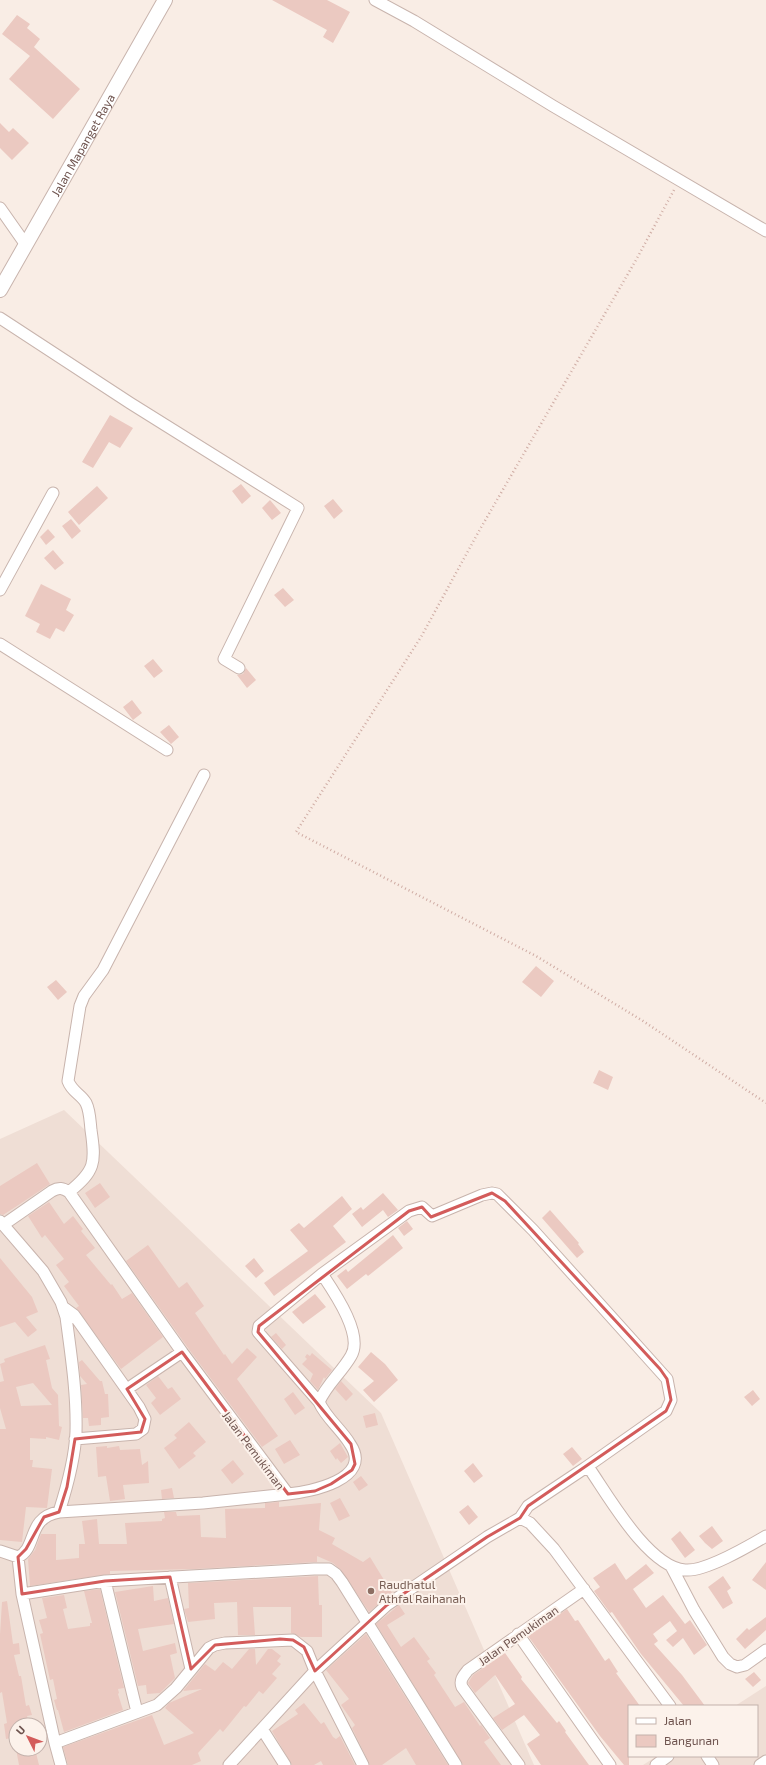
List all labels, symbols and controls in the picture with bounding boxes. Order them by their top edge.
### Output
street label: Jalan Mapanget Raya [48,91,117,198]
street label: Jalan Pemukiman [220,1408,288,1492]
place label: Raudhatul Athfal Raihanah [379,1577,466,1605]
marker: Raudhatul Athfal Raihanah [366,1586,376,1596]
street label: Jalan Pemukiman [475,1602,561,1668]
legend [628,1705,758,1757]
text: Jalan [664,1713,692,1727]
north arrow [8,1717,48,1757]
text: U [13,1723,28,1737]
text: Bangunan [664,1733,719,1747]

